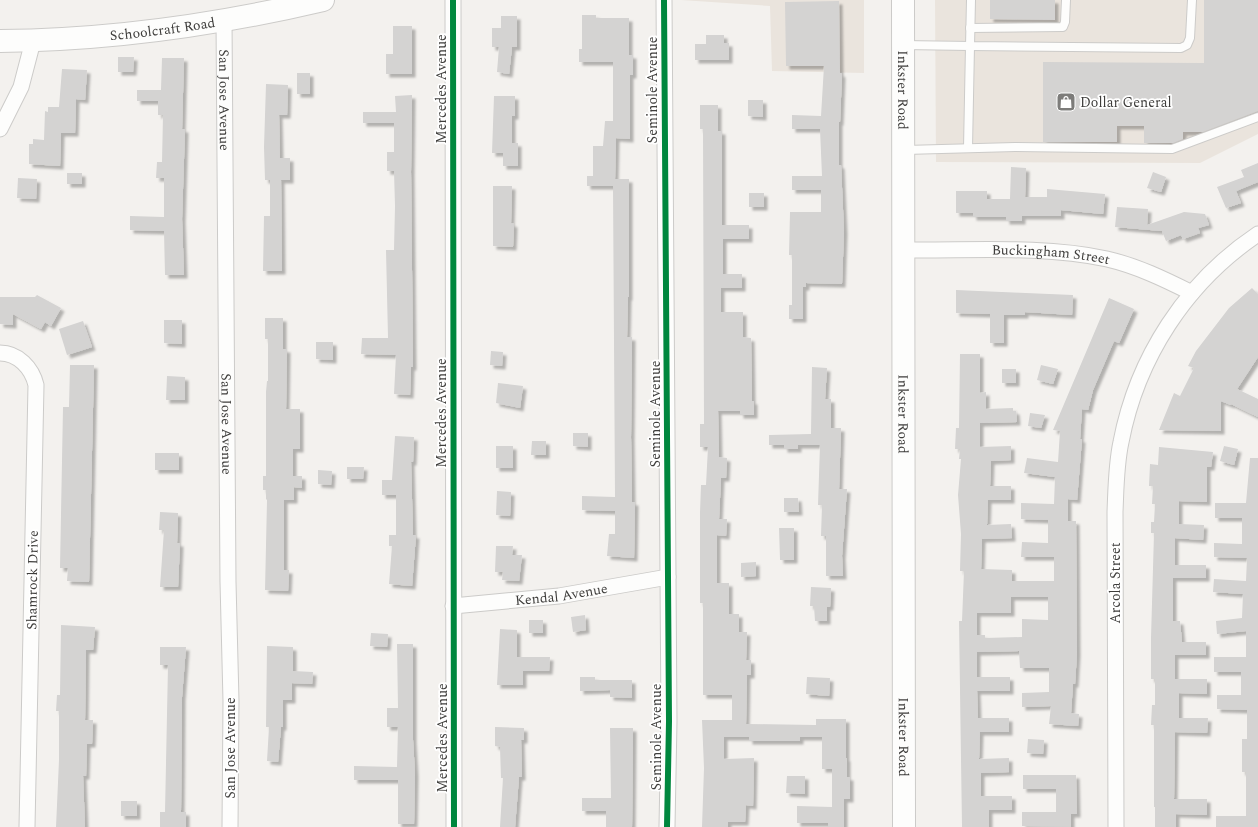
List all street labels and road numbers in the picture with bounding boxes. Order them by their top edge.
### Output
street label: Schoolcraft Road [109,12,217,46]
street label: Mercedes Avenue [431,34,452,144]
street label: Seminole Avenue [642,36,663,144]
street label: San Jose Avenue [213,49,235,151]
street label: Inkster Road [892,50,913,130]
street label: Buckingham Street [992,240,1112,270]
street label: Mercedes Avenue [431,358,452,468]
street label: Seminole Avenue [645,360,666,468]
street label: San Jose Avenue [216,373,237,475]
street label: Inkster Road [892,374,914,454]
street label: Shamrock Drive [21,530,44,630]
street label: Arcola Street [1105,542,1126,624]
street label: Kendal Avenue [514,578,610,611]
street label: Mercedes Avenue [432,683,453,793]
street label: Seminole Avenue [646,683,667,791]
street label: San Jose Avenue [220,697,241,799]
street label: Inkster Road [893,697,914,777]

